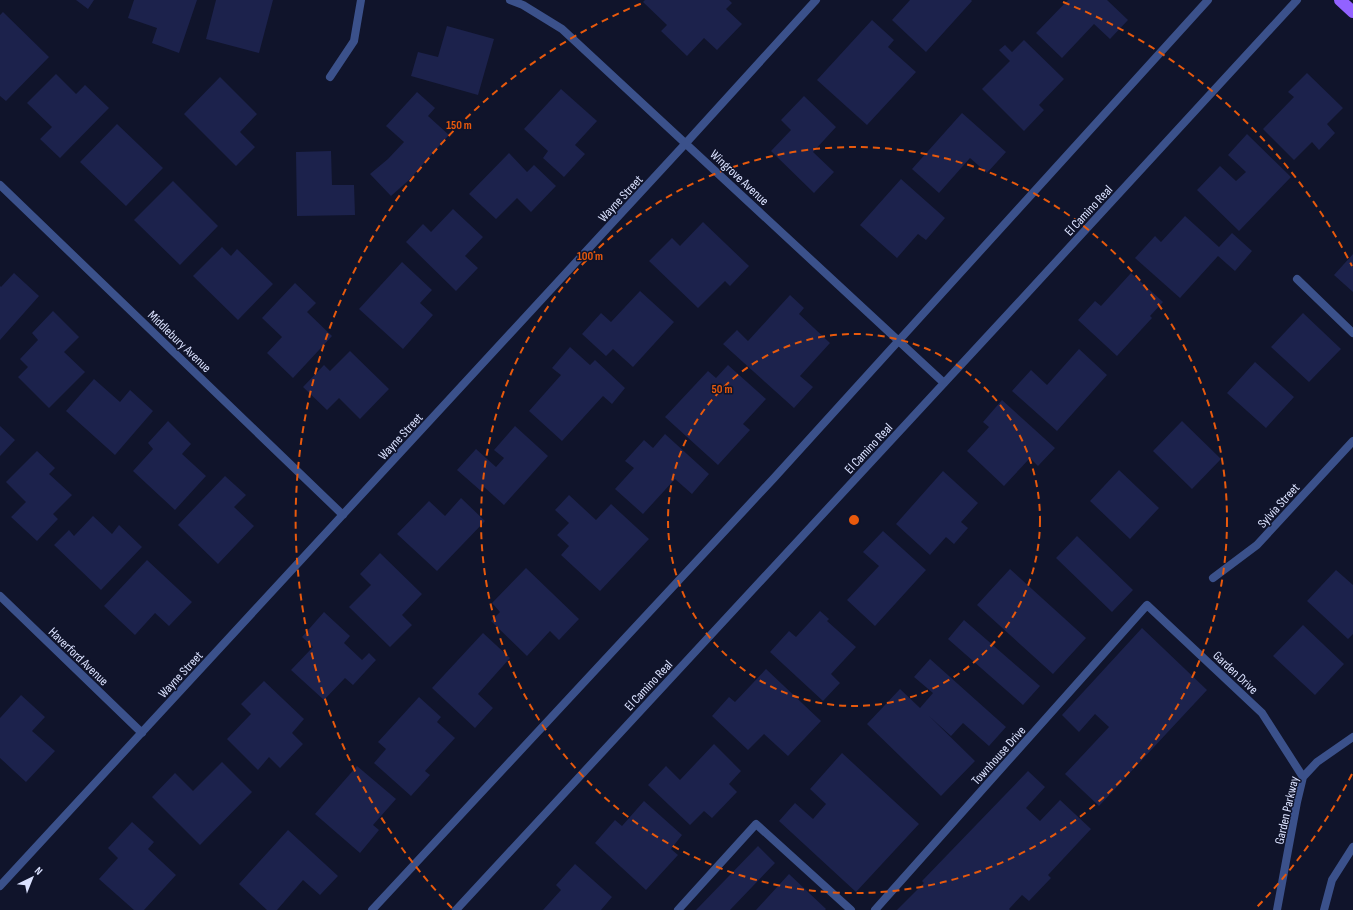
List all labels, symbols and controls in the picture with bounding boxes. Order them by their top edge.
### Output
text: 150 m [446,118,472,133]
street label: Wingrove Avenue [707,146,772,209]
street label: Wayne Street [595,172,646,225]
street label: El Camino Real [1061,182,1116,239]
text: 100 m [577,249,603,264]
street label: Middlebury Avenue [144,307,214,376]
text: 50 m [712,382,732,397]
street label: Wayne Street [375,410,426,463]
street label: El Camino Real [841,420,896,477]
street label: Sylvia Street [1254,480,1303,531]
centre of rings [847,513,861,527]
street label: Haverford Avenue [45,624,112,689]
street label: Wayne Street [155,648,206,701]
street label: Garden Drive [1209,648,1261,698]
street label: El Camino Real [621,657,676,714]
street label: Townhouse Drive [968,723,1029,788]
street label: Garden Parkway [1271,775,1303,846]
north arrow [12,858,52,898]
text: N [32,864,45,878]

